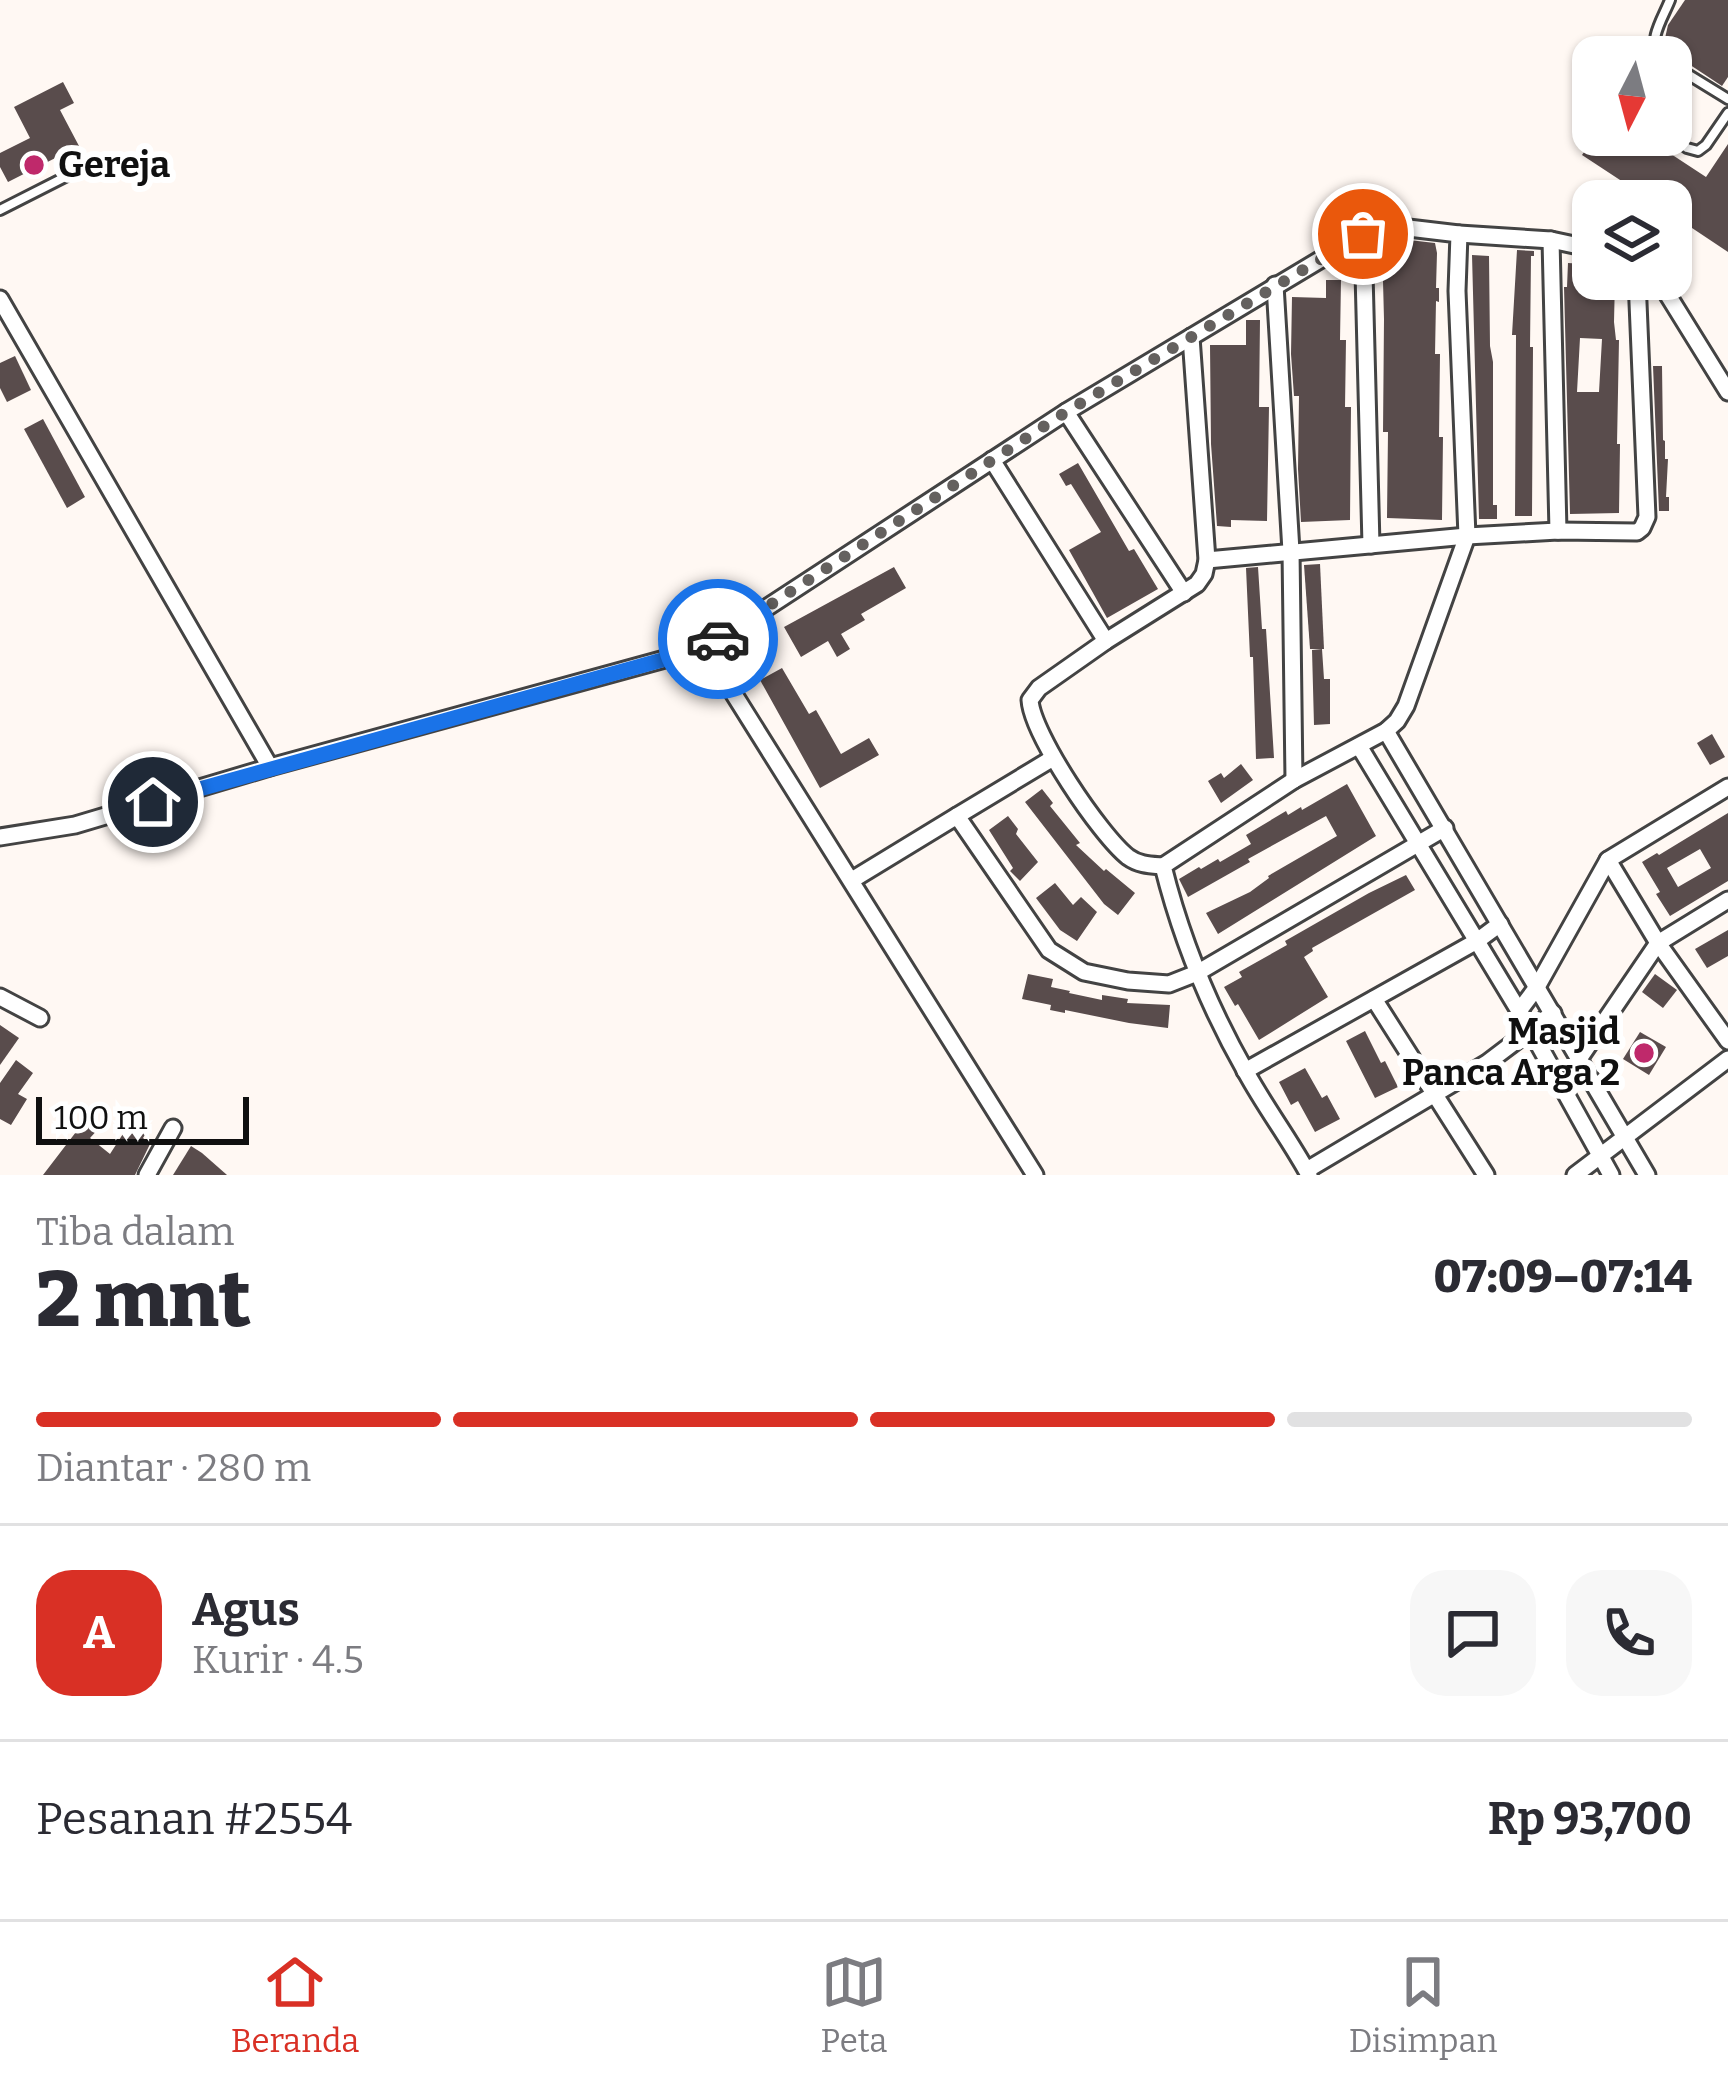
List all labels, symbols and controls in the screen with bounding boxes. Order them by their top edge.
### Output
north arrow [1572,36,1692,156]
map controls [1572,36,1692,300]
place label: Gereja [58,143,170,187]
marker: Gereja [21,152,47,178]
button: layers [1572,180,1692,300]
pin [1312,183,1414,285]
icon: bag [1330,201,1396,267]
courier [658,579,778,699]
icon: car [685,606,751,672]
pin [102,751,204,853]
icon: home [120,769,186,835]
place label: Masjid Panca Arga 2 [1402,1010,1620,1095]
marker: Masjid Panca Arga 2 [1631,1040,1657,1066]
scale bar [36,1091,249,1144]
text: 100 m [54,1098,148,1138]
text: Tiba dalam [36,1209,234,1255]
text: 07:09–07:14 [1433,1250,1692,1304]
text: 2 mnt [36,1253,251,1347]
text: Diantar · 280 m [36,1445,311,1491]
button: chat [1410,1570,1536,1696]
button: phone [1566,1570,1692,1696]
text: Agus [192,1583,300,1637]
text: A [83,1606,115,1660]
text: Kurir · 4.5 [192,1637,364,1683]
text: Pesanan #2554 [36,1792,352,1846]
text: Rp 93,700 [1488,1792,1692,1846]
tab: Beranda [231,1949,359,2061]
tab: Peta [821,1949,887,2061]
tab: Disimpan [1349,1949,1497,2061]

